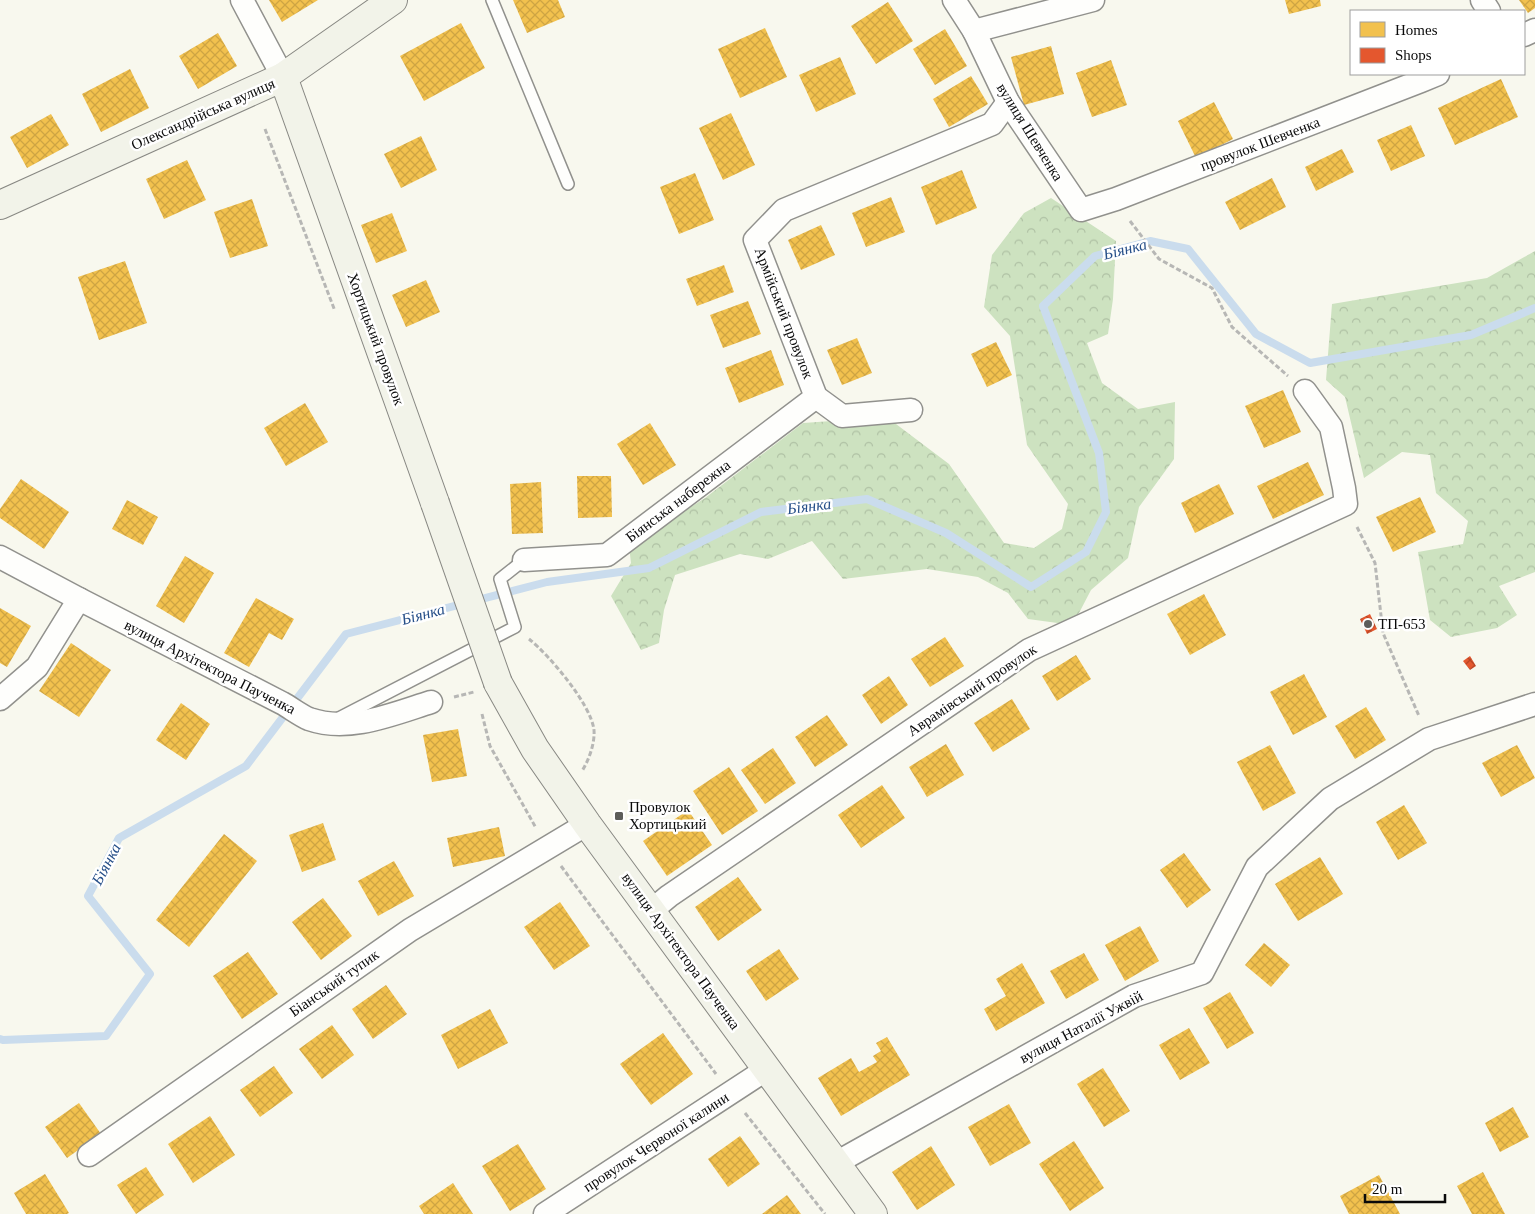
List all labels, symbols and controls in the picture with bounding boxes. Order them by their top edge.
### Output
legend [1350,10,1525,75]
text: Homes [1395,22,1438,38]
text: Shops [1395,47,1432,63]
street label: Олександрійська вулиця [129,75,277,153]
street label: вулиця Шевченка [994,80,1067,184]
street label: провулок Шевченка [1198,114,1322,174]
water label: Біянка [1100,235,1149,263]
street label: Армійський провулок [752,245,817,381]
street label: Хортицький провулок [345,271,408,408]
street label: Біянська набережна [623,456,734,546]
water label: Біянка [785,495,832,517]
water label: Біянка [398,600,447,628]
place label: ТП-653 [1378,616,1426,632]
street label: вулиця Архітектора Паученка [122,617,299,717]
marker: ТП-653 [1362,618,1374,630]
street label: Аврамівський провулок [905,640,1040,739]
place label: Провулок Хортицький [629,799,706,832]
marker: Провулок Хортицький [613,810,625,822]
water label: Біянка [88,840,124,888]
street label: вулиця Архітектора Паученка [619,870,743,1033]
street label: Біанський тупик [286,946,382,1020]
street label: вулиця Наталії Ужвій [1017,988,1145,1066]
street label: провулок Червоної калини [580,1089,732,1195]
scale bar [1365,1172,1445,1204]
text: 20 m [1372,1181,1403,1197]

